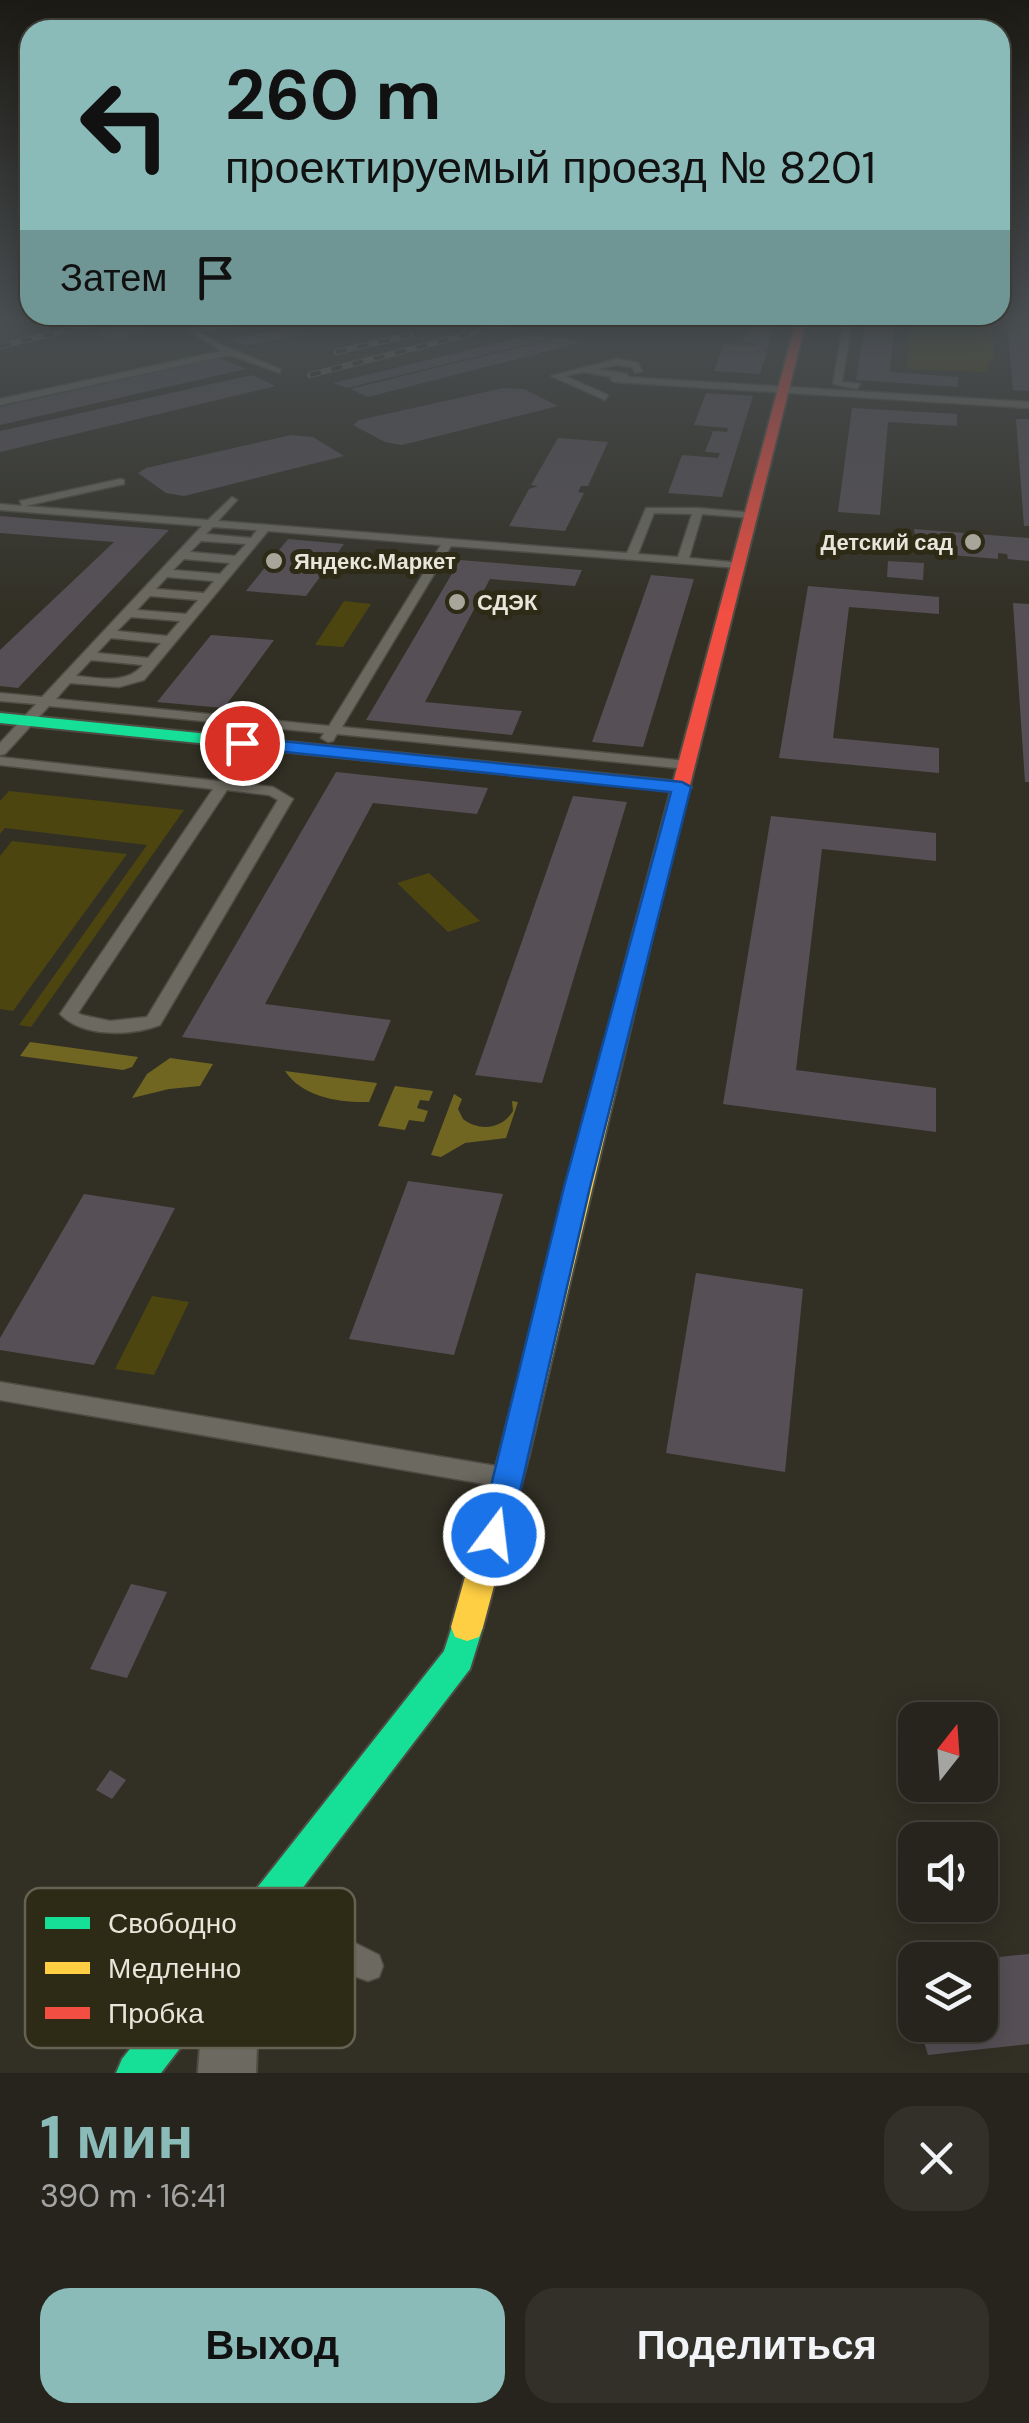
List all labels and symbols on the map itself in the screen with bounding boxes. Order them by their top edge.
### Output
place label: Детский сад [820,528,953,557]
marker: Детский сад [962,531,984,553]
place label: Яндекс.Маркет [294,547,456,576]
marker: Яндекс.Маркет [263,550,285,572]
place label: СДЭК [477,588,538,617]
marker: СДЭК [446,591,468,613]
pin [200,701,285,786]
position arrow [442,1483,546,1587]
north arrow [898,1702,998,1802]
legend [25,1888,355,2048]
text: Свободно [108,1905,237,1942]
text: Медленно [108,1950,241,1987]
text: Пробка [108,1995,204,2032]

